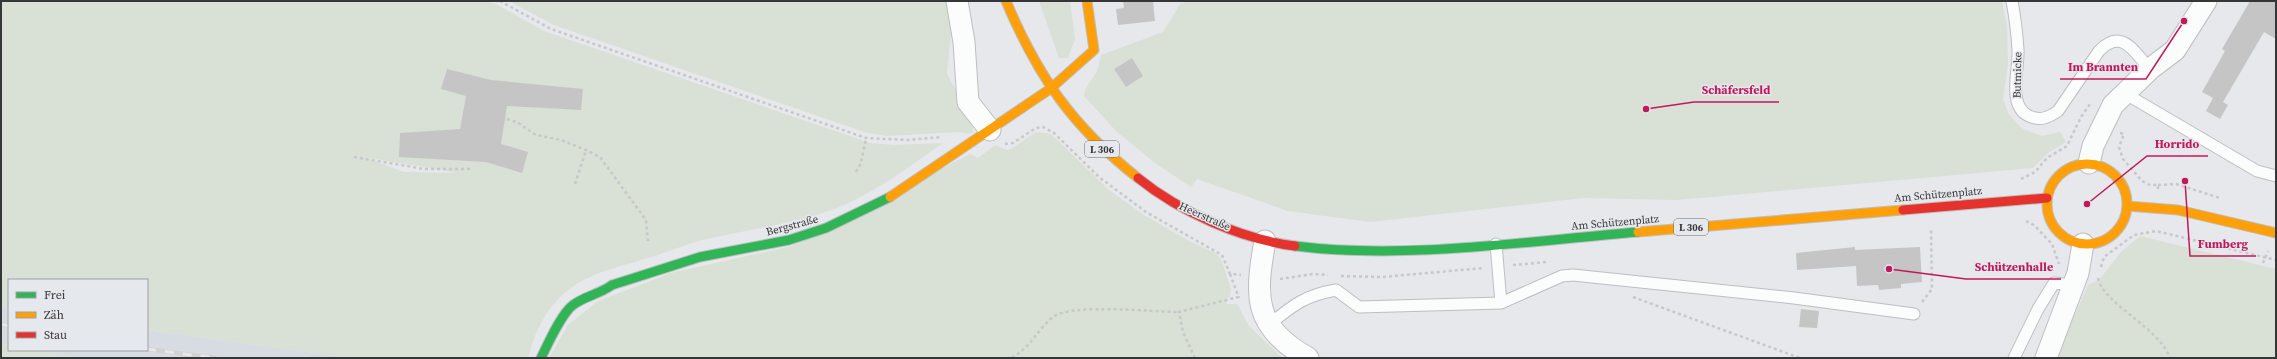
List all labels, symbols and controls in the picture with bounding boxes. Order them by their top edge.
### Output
street label: Butmicke [2010,51,2025,98]
callout: Im Brannten [2060,55,2146,79]
text: Im Brannten [2068,59,2139,75]
callout: Schäfersfeld [1694,78,1779,102]
text: Schäfersfeld [1702,82,1770,98]
callout: Horrido [2147,132,2208,156]
text: Horrido [2155,136,2199,152]
road number: L 306 [1085,141,1119,157]
street label: Am Schützenplatz [1894,183,1983,206]
street label: Heerstraße [1177,198,1233,235]
street label: Bergstraße [764,211,820,240]
street label: Am Schützenplatz [1571,211,1660,234]
road number: L 306 [1674,219,1708,235]
callout: Fumberg [2190,232,2256,256]
text: Fumberg [2198,236,2249,252]
callout: Schützenhalle [1966,255,2061,279]
text: Schützenhalle [1975,259,2053,275]
legend [8,279,148,351]
text: Frei [44,287,66,303]
text: Zäh [44,307,64,323]
text: Stau [44,327,67,343]

